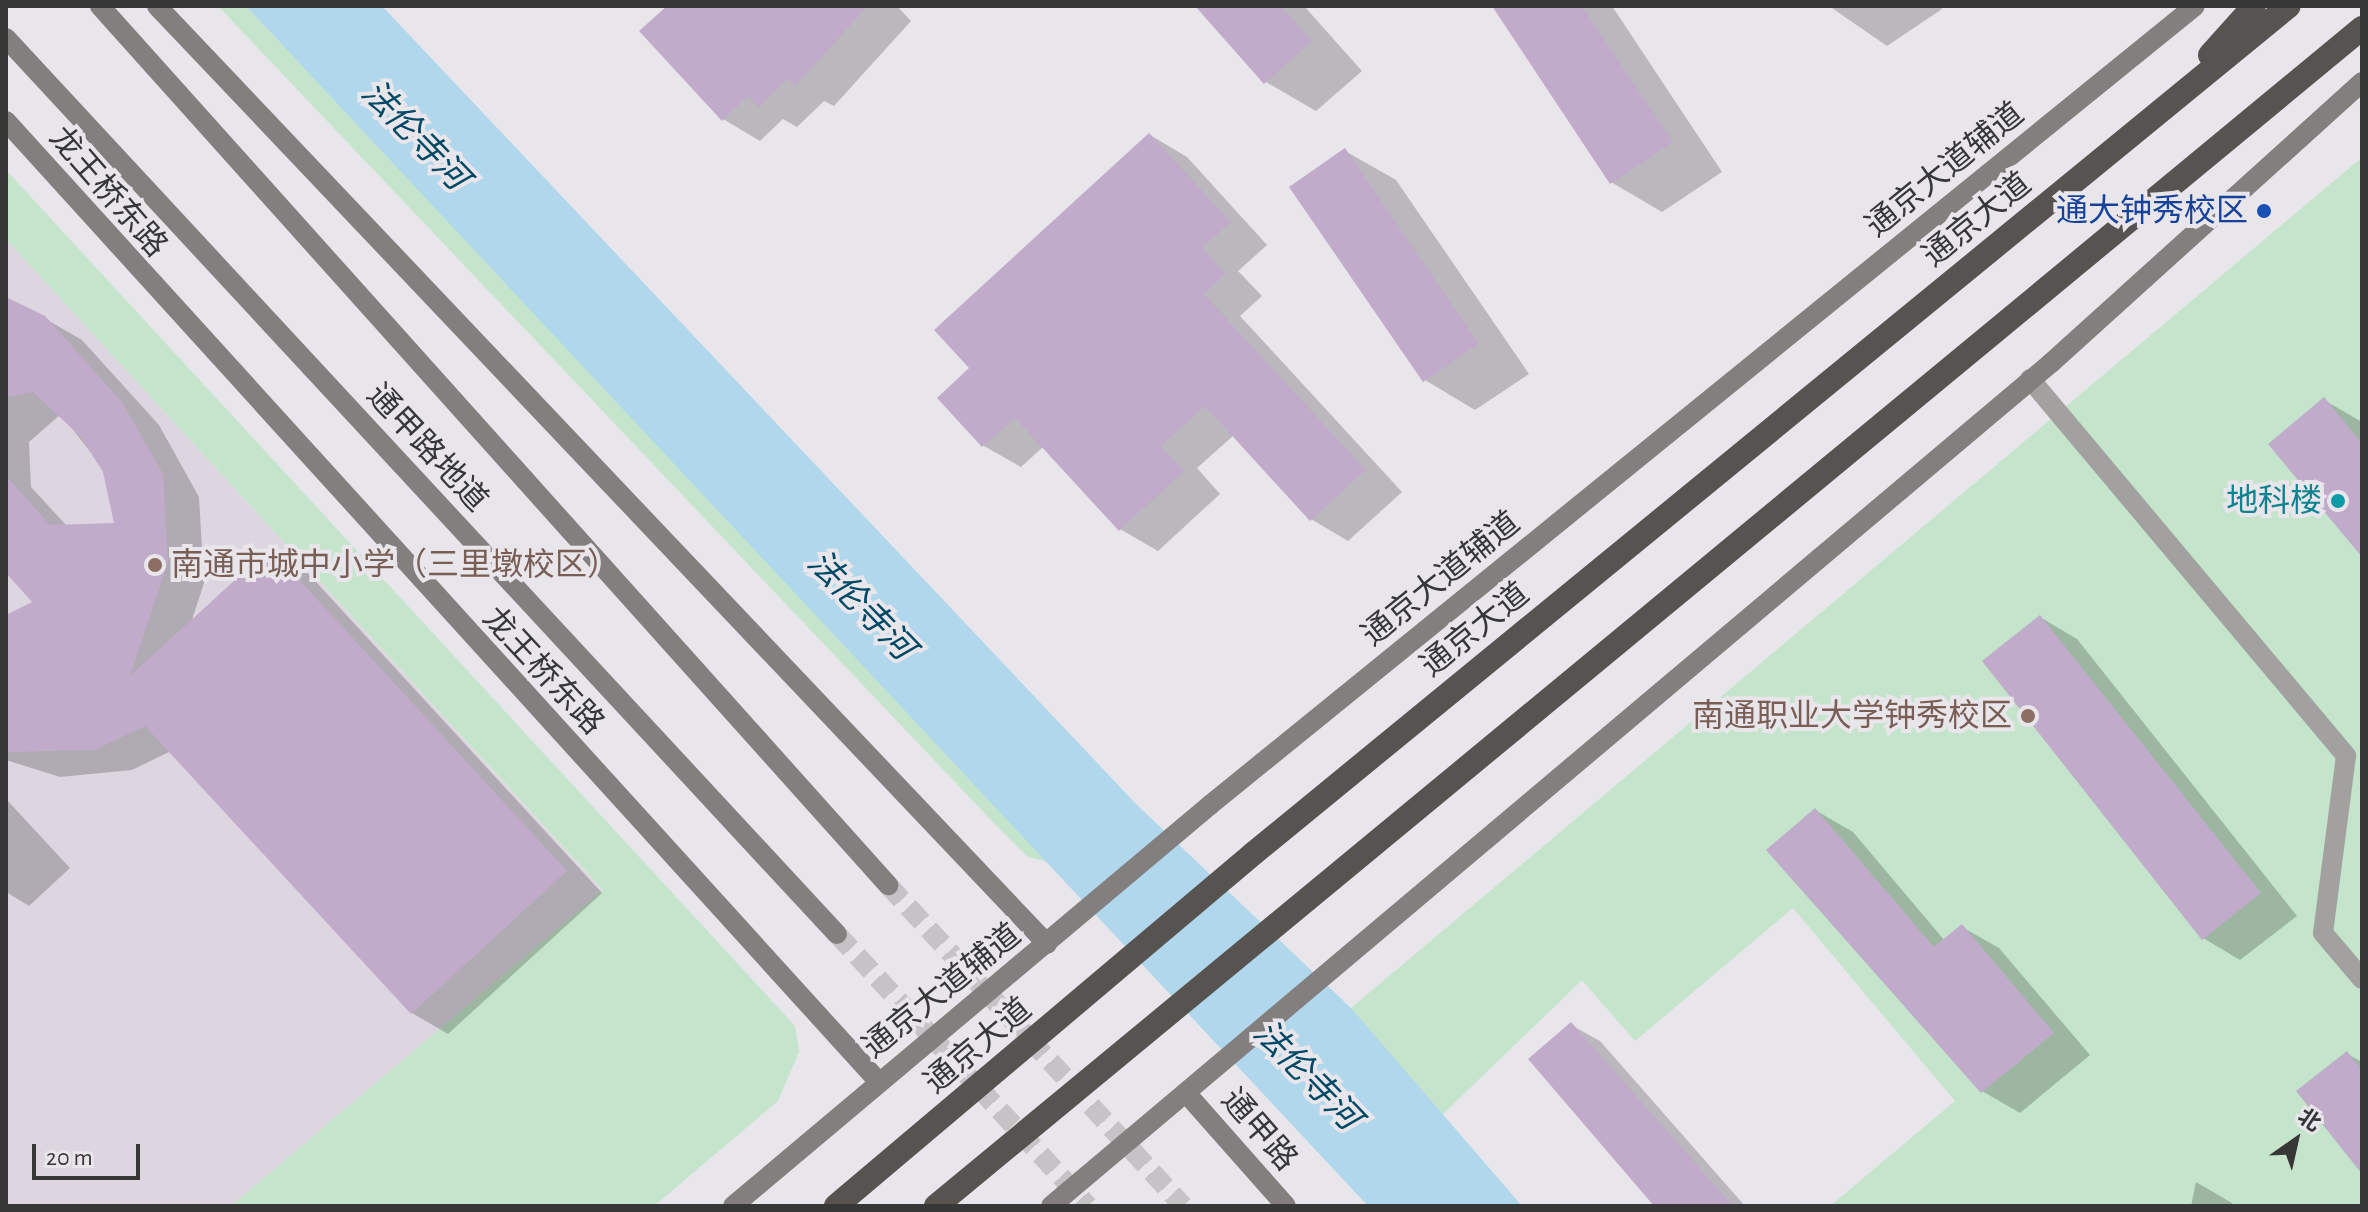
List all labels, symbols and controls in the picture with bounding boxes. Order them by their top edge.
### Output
water label: 法伦寺河 [352,73,476,199]
street label: 通京大道辅道 [1858,95,2032,245]
street label: 龙王桥东路 [41,119,175,265]
street label: 通京大道 [1915,165,2039,275]
place label: 通大钟秀校区 [2056,192,2248,230]
marker: 通大钟秀校区 [2255,202,2273,220]
street label: 通甲路地道 [358,376,496,520]
place label: 地科楼 [2226,482,2322,520]
marker: 地科楼 [2329,492,2347,510]
street label: 通京大道辅道 [1354,504,1528,654]
water label: 法伦寺河 [798,543,922,669]
place label: 南通市城中小学（三里墩校区） [171,546,619,584]
marker: 南通市城中小学（三里墩校区） [146,556,164,574]
street label: 通京大道 [1413,575,1537,685]
street label: 龙王桥东路 [474,599,612,743]
place label: 南通职业大学钟秀校区 [1692,697,2012,735]
marker: 南通职业大学钟秀校区 [2019,707,2037,725]
street label: 通京大道辅道 [855,916,1029,1066]
street label: 通京大道 [917,990,1039,1102]
water label: 法伦寺河 [1244,1013,1368,1139]
street label: 通甲路 [1213,1081,1305,1179]
north arrow [2256,1100,2336,1180]
text: 北 [2294,1105,2325,1135]
scale bar [36,1128,144,1178]
text: 20 m [46,1146,93,1170]

